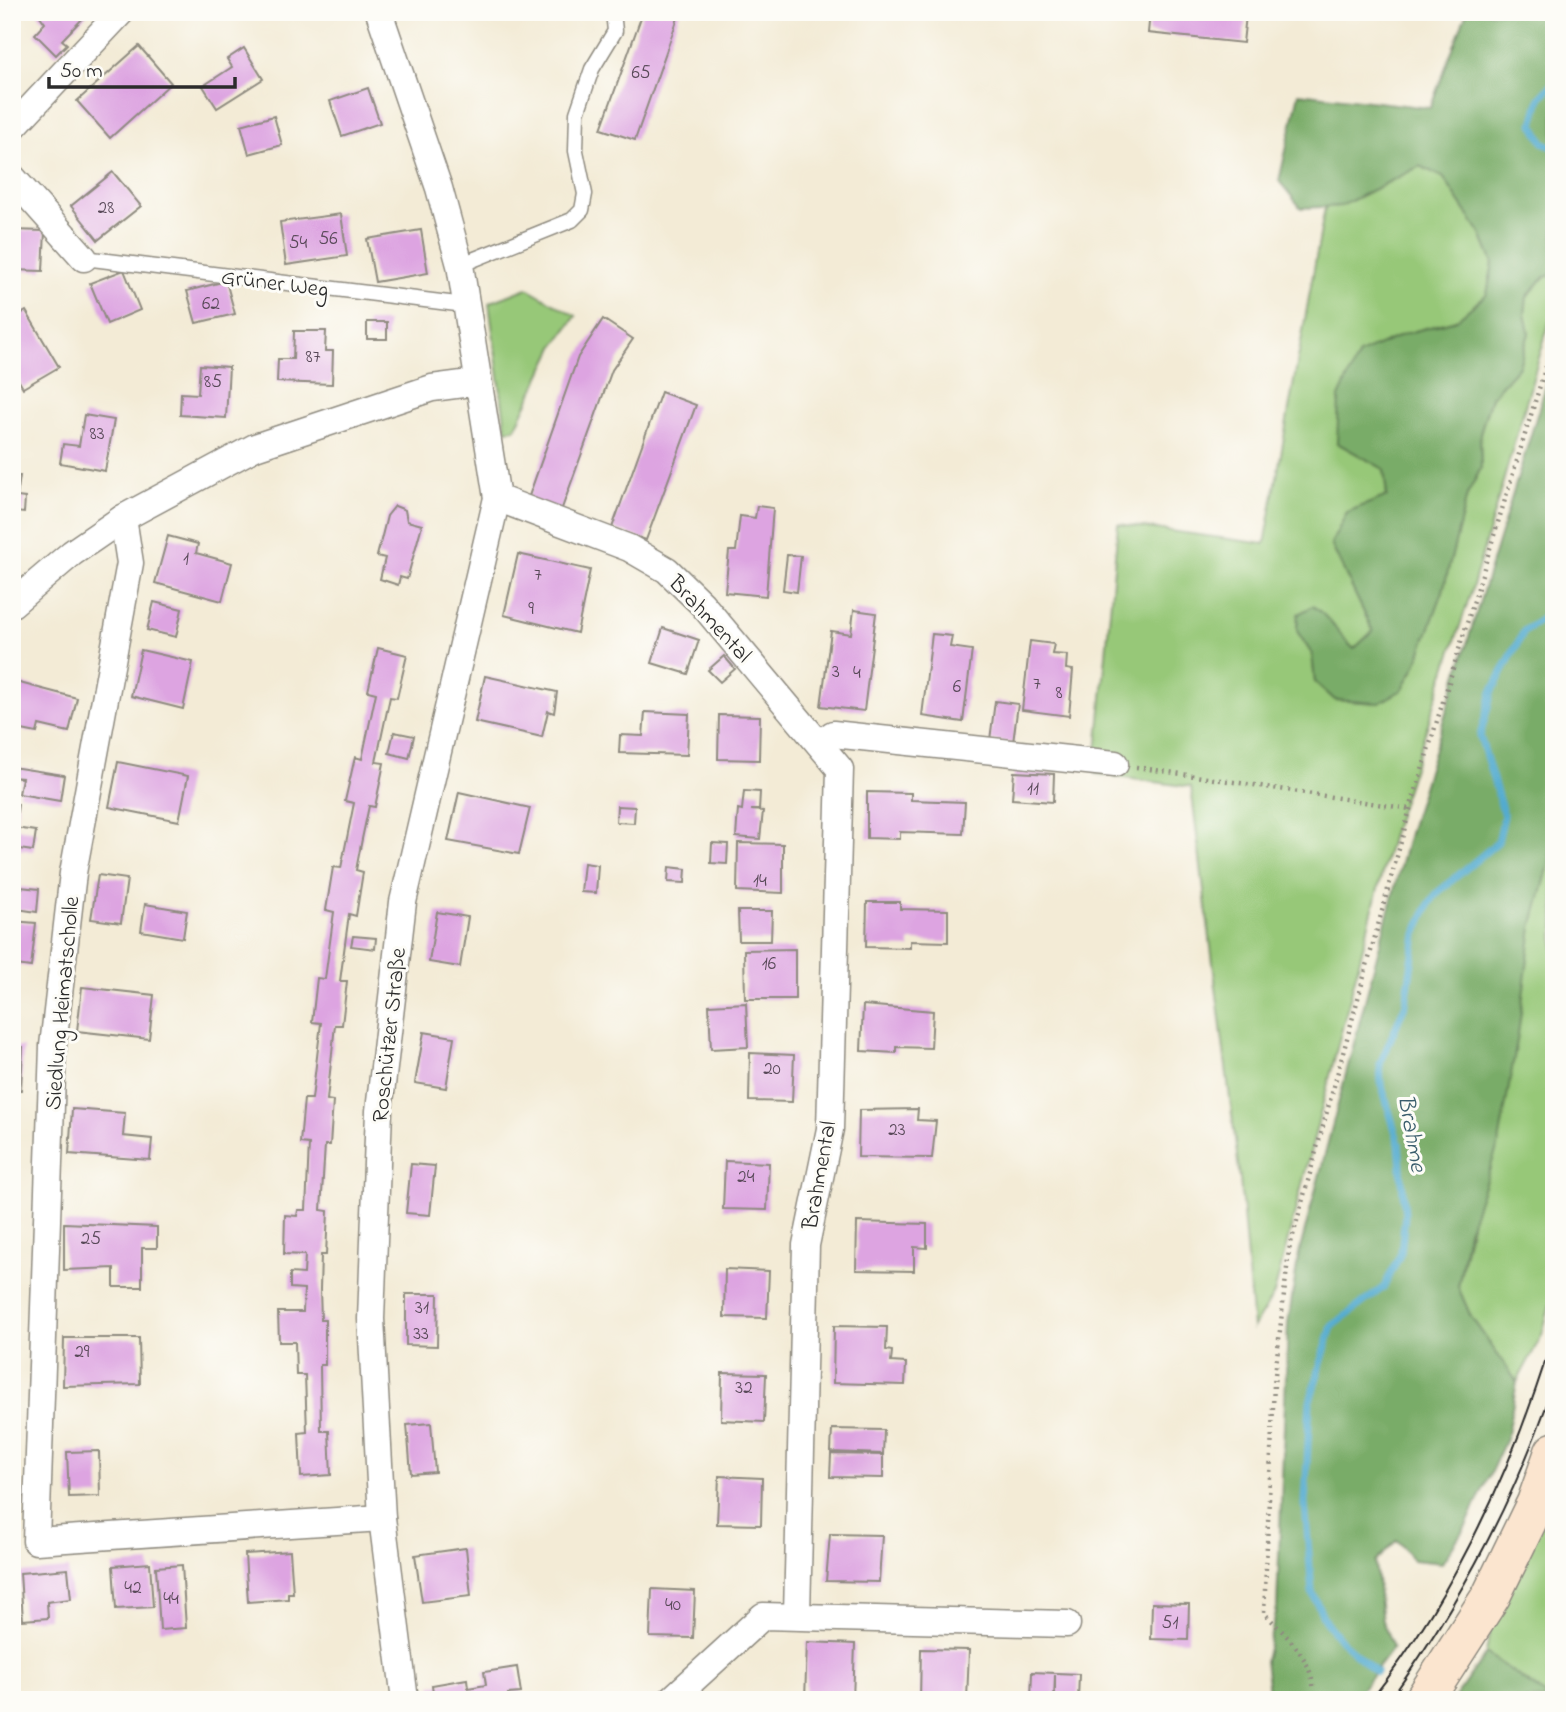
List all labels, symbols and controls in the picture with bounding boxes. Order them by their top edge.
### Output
scale bar [49,46,234,90]
text: 50 m [60,57,103,87]
house number: 65 [631,60,651,87]
house number: 28 [98,195,114,222]
house number: 56 [318,226,338,253]
house number: 54 [289,230,308,257]
street label: Grüner Weg [219,262,330,308]
house number: 62 [202,291,220,318]
house number: 87 [306,344,321,371]
house number: 85 [204,369,222,396]
house number: 83 [90,421,105,448]
house number: 1 [183,546,189,573]
house number: 7 [534,562,542,589]
street label: Brahmental [659,568,759,671]
house number: 9 [528,596,534,623]
house number: 3 [832,659,840,686]
house number: 4 [853,660,861,687]
house number: 7 [1033,671,1041,698]
house number: 6 [953,674,961,701]
house number: 8 [1055,680,1063,707]
house number: 11 [1027,776,1039,803]
house number: 14 [753,868,767,895]
street label: Siedlung Heimatscholle [38,894,90,1112]
street label: Roschützer Straße [365,946,416,1124]
house number: 16 [762,951,776,978]
house number: 20 [763,1056,781,1083]
water label: Brahme [1387,1092,1435,1176]
house number: 23 [888,1117,906,1144]
street label: Brahmental [795,1119,846,1233]
house number: 24 [737,1164,755,1191]
house number: 25 [81,1226,101,1253]
house number: 31 [415,1295,429,1322]
house number: 33 [413,1321,429,1348]
house number: 29 [74,1339,90,1366]
house number: 32 [735,1375,753,1402]
house number: 42 [124,1575,142,1602]
house number: 44 [163,1586,179,1613]
house number: 40 [665,1592,681,1619]
house number: 51 [1162,1610,1178,1637]

